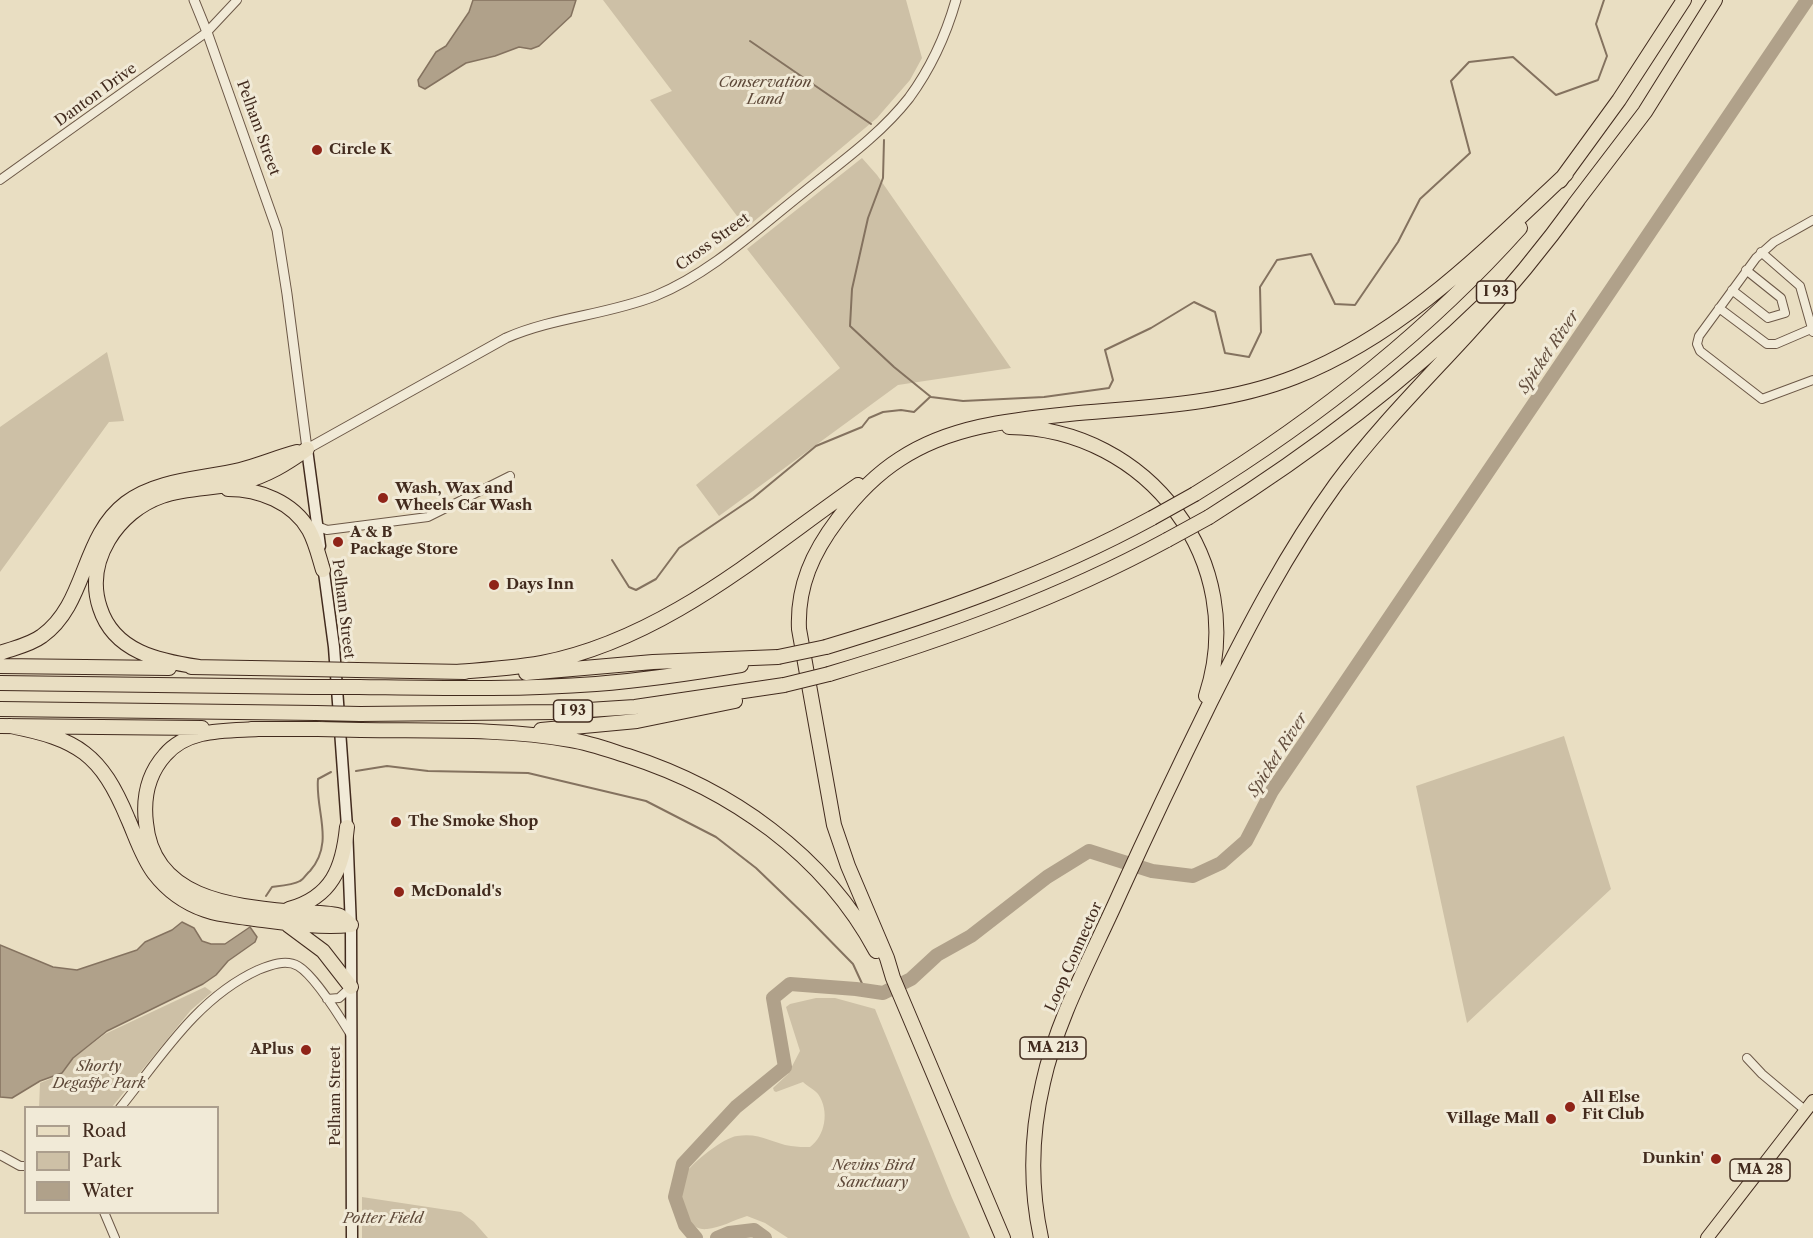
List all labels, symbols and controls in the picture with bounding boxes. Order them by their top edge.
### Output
street label: Danton Drive [52,59,140,131]
park label: Conservation Land [719,74,811,109]
street label: Pelham Street [232,78,284,178]
place label: Circle K [329,141,392,159]
marker: Circle K [310,143,324,157]
street label: Cross Street [673,209,753,275]
road number: I 93 [1476,281,1516,303]
water label: Spicket River [1514,307,1584,397]
place label: Wash, Wax and Wheels Car Wash [395,480,532,515]
marker: Wash, Wax and Wheels Car Wash [376,491,390,505]
place label: A & B Package Store [350,524,458,559]
marker: A & B Package Store [331,535,345,549]
street label: Pelham Street [328,558,358,660]
place label: Days Inn [506,576,574,594]
marker: Days Inn [487,578,501,592]
road number: I 93 [554,700,592,722]
water label: Spicket River [1244,710,1312,800]
place label: The Smoke Shop [408,813,538,831]
marker: The Smoke Shop [389,815,403,829]
place label: McDonald's [411,883,502,901]
marker: McDonald's [392,885,406,899]
street label: Loop Connector [1042,899,1106,1015]
road number: MA 213 [1020,1037,1086,1059]
place label: APlus [250,1041,294,1059]
marker: APlus [299,1043,313,1057]
street label: Pelham Street [327,1046,345,1146]
park label: Shorty Degaspe Park [52,1058,146,1093]
place label: All Else Fit Club [1582,1089,1644,1124]
marker: All Else Fit Club [1563,1100,1577,1114]
legend [24,1106,219,1214]
place label: Village Mall [1447,1110,1539,1128]
marker: Village Mall [1544,1112,1558,1126]
text: Road [82,1120,127,1142]
text: Park [82,1150,121,1172]
place label: Dunkin' [1642,1150,1704,1168]
marker: Dunkin' [1709,1152,1723,1166]
park label: Nevins Bird Sanctuary [832,1157,914,1192]
road number: MA 28 [1730,1159,1790,1181]
text: Water [82,1180,134,1202]
park label: Potter Field [343,1210,423,1228]

